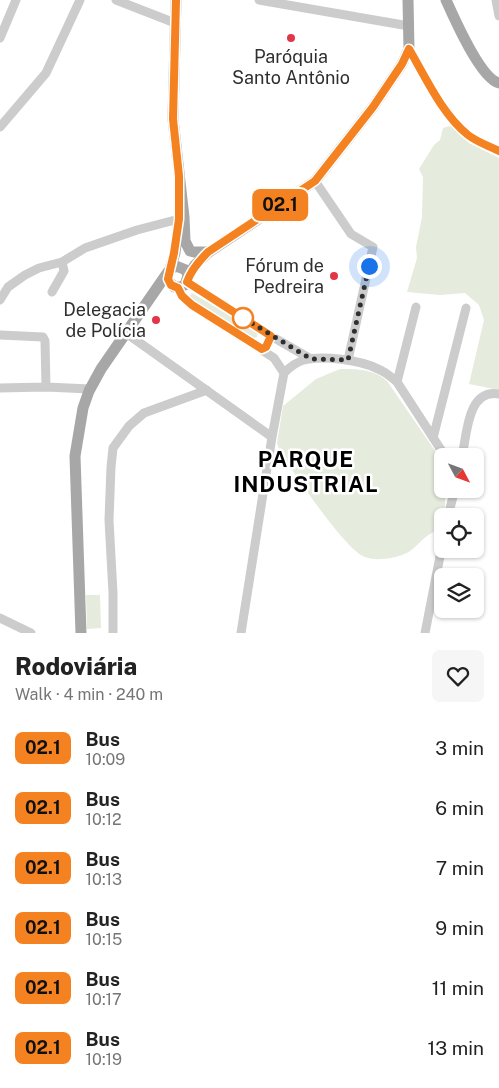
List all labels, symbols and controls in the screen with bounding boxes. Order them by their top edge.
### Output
marker: Paróquia Santo Antônio [285,32,297,44]
place label: Paróquia Santo Antônio [232,46,350,88]
line badge: 02.1 [245,189,315,221]
text: 02.1 [262,194,298,215]
your location [357,254,382,279]
place label: Fórum de Pedreira [245,255,324,297]
marker: Fórum de Pedreira [328,270,340,282]
place label: Delegacia de Polícia [63,299,146,341]
unlabelled marker [232,307,254,329]
marker: Delegacia de Polícia [150,314,162,326]
district label: PARQUE INDUSTRIAL [233,446,379,497]
north arrow [434,448,484,498]
map controls [434,448,484,618]
button: locate [434,508,484,558]
button: layers [434,568,484,618]
button: heart [432,650,484,702]
text: Rodoviária [15,652,137,680]
text: Walk · 4 min · 240 m [15,685,163,704]
text: Bus [86,728,120,750]
text: 02.1 [25,737,61,758]
text: 3 min [435,737,484,759]
text: 10:09 [86,750,125,769]
text: Bus [86,788,120,810]
text: 02.1 [25,797,61,818]
text: 6 min [435,797,484,819]
text: 10:12 [86,810,122,829]
text: Bus [86,848,120,870]
text: 02.1 [25,857,61,878]
text: 7 min [436,857,484,879]
text: 10:13 [86,870,122,889]
text: Bus [86,908,120,930]
text: 02.1 [25,917,61,938]
text: 9 min [435,917,484,939]
text: 10:15 [86,930,122,949]
text: Bus [86,968,120,990]
text: 02.1 [25,977,61,998]
text: 11 min [432,977,484,999]
text: 10:17 [86,990,122,1009]
text: Bus [86,1028,120,1050]
text: 02.1 [25,1037,61,1058]
text: 13 min [427,1037,484,1059]
text: 10:19 [86,1050,122,1069]

